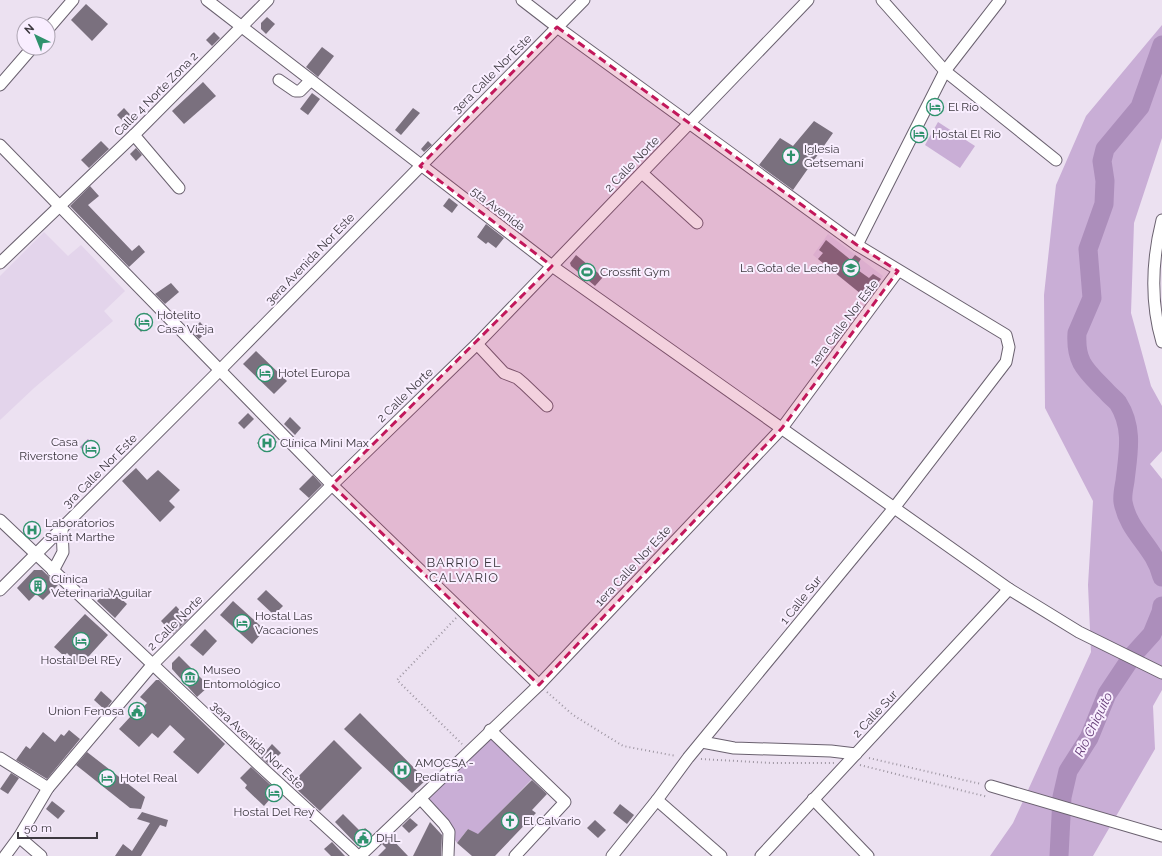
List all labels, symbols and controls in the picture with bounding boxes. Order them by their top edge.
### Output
north arrow [16,16,56,56]
text: N [22,21,37,37]
street label: 3era Calle Nor Este [450,32,534,116]
street label: Calle 4 Norte Zona 2 [111,49,201,139]
hotel icon: El Río [925,97,945,117]
place label: El Río [948,100,979,114]
hotel icon: Hostal El Rio [909,124,929,144]
place label: Hostal El Rio [932,127,1001,141]
street label: 2 Calle Norte [602,133,662,195]
place label: Iglesia Getsemaní [804,142,864,170]
church icon: Iglesia Getsemaní [781,146,801,166]
street label: 5ta Avenida [468,184,528,234]
street label: 3era Avenida Nor Este [263,210,357,308]
school or university icon: La Gota de Leche [841,258,861,278]
place label: La Gota de Leche [740,261,838,275]
sports icon: Crossfit Gym [577,262,597,282]
place label: Crossfit Gym [600,265,670,279]
street label: 1era Calle Nor Este [807,277,881,369]
place label: Hotelito Casa Vieja [157,308,214,336]
hotel icon: Hotelito Casa Vieja [134,312,154,332]
hotel icon: Hotel Europa [255,363,275,383]
street label: 2 Calle Norte [374,365,436,425]
place label: Hotel Europa [278,366,350,380]
street label: 3ra Calle Nor Este [60,431,140,511]
hospital icon: Clínica Mini Max [257,433,277,453]
place label: Casa Riverstone [19,435,78,463]
place label: Clínica Mini Max [280,436,369,450]
hotel icon: Casa Riverstone [81,439,101,459]
place label: Laboratorios Saint Marthe [45,516,115,544]
hospital icon: Laboratorios Saint Marthe [22,520,42,540]
street label: 1era Calle Nor Este [592,523,674,609]
district label: BARRIO EL CALVARIO [426,555,502,585]
place label: Clínica Veterinaria Aguilar [51,572,153,600]
street label: 1 Calle Sur [777,572,825,627]
building icon: Clínica Veterinaria Aguilar [28,576,48,596]
street label: 2 Calle Norte [145,593,205,653]
place label: Hostal Las Vacaciones [255,609,319,637]
hotel icon: Hostal Las Vacaciones [232,613,252,633]
hotel icon: Hostal Del REy [71,631,91,651]
place label: Hostal Del REy [40,653,122,667]
place label: Museo Entomológico [203,663,281,691]
museum icon: Museo Entomológico [180,667,200,687]
street label: 2 Calle Sur [850,687,901,740]
water label: Río Chiquito [1071,690,1115,759]
street label: 3era Avenida Nor Este [208,698,306,792]
public building icon: Union Fenosa [127,701,147,721]
place label: Union Fenosa [48,704,124,718]
place label: AMOCSA - Pediatría [415,756,474,784]
hospital icon: AMOCSA - Pediatría [392,760,412,780]
hotel icon: Hotel Real [97,768,117,788]
place label: Hotel Real [120,771,178,785]
hotel icon: Hostal Del Rey [264,783,284,803]
place label: Hostal Del Rey [234,805,315,819]
church icon: El Calvario [500,811,520,831]
scale bar [18,814,97,840]
place label: El Calvario [523,814,581,828]
text: 50 m [24,821,52,835]
public building icon: DHL [353,828,373,848]
place label: DHL [376,831,400,845]

